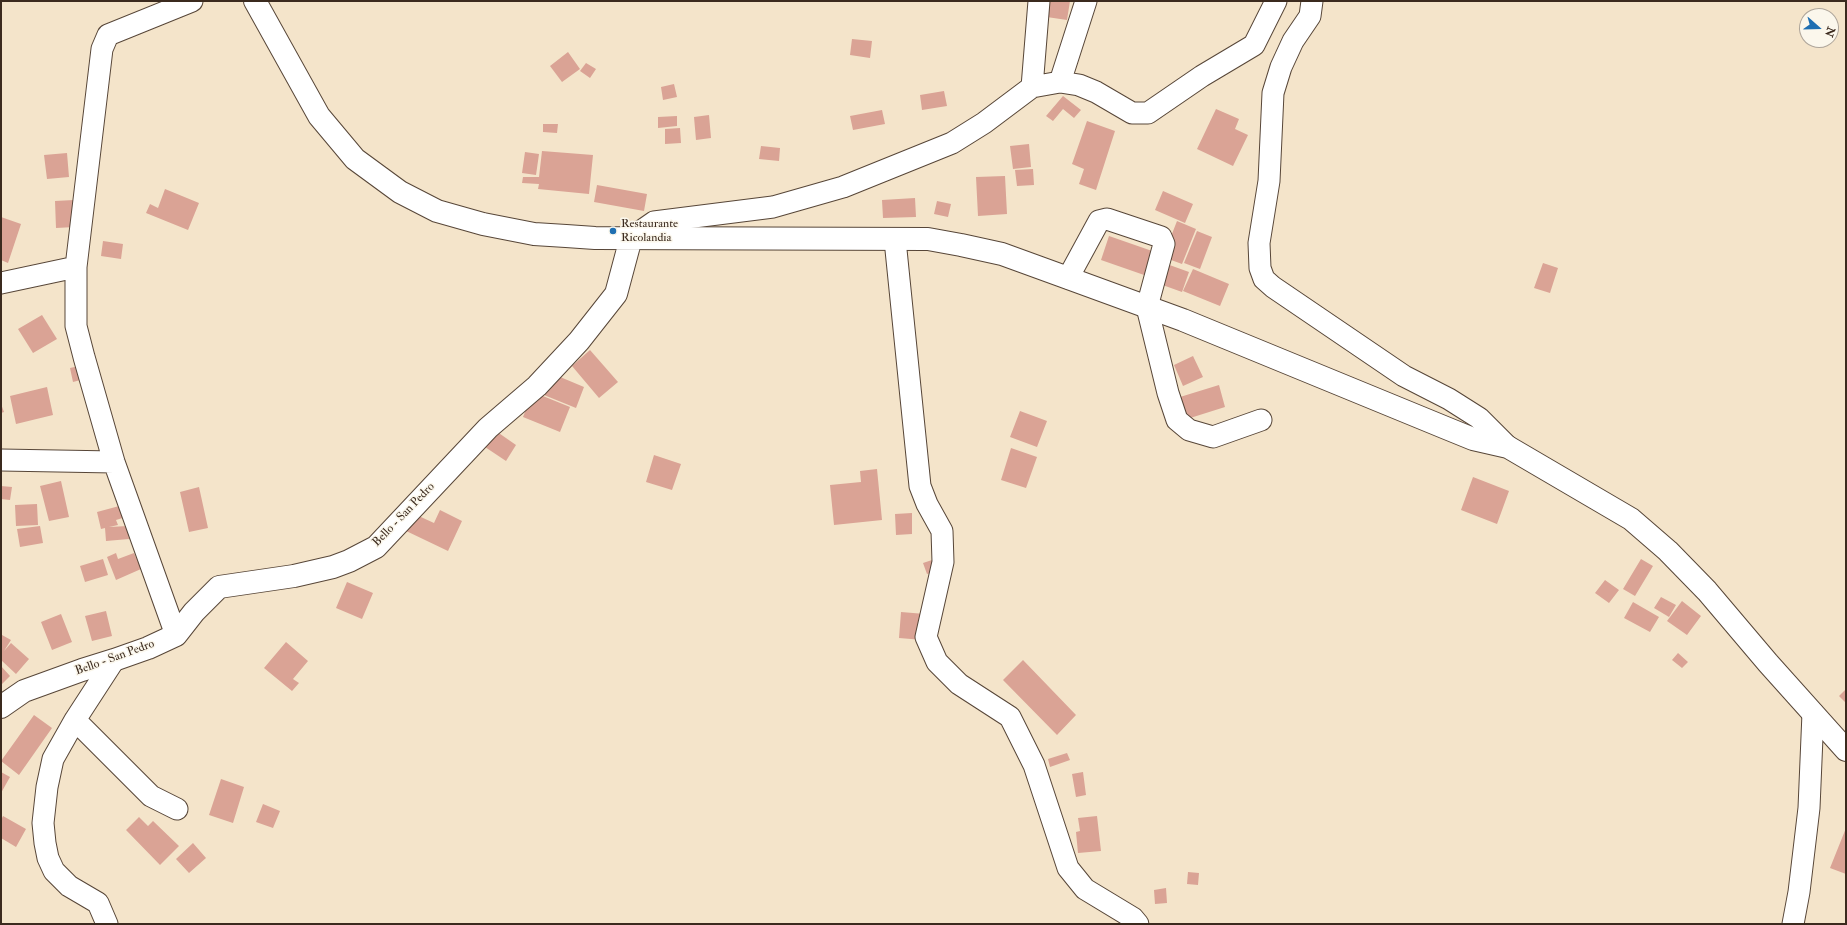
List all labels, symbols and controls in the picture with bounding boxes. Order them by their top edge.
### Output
north arrow [1799,8,1839,48]
text: N [1822,25,1838,39]
place label: Restaurante Ricolandia [621,217,678,245]
marker: Restaurante Ricolandia [608,226,618,236]
street label: Bello - San Pedro [370,480,438,550]
street label: Bello - San Pedro [74,637,156,679]

